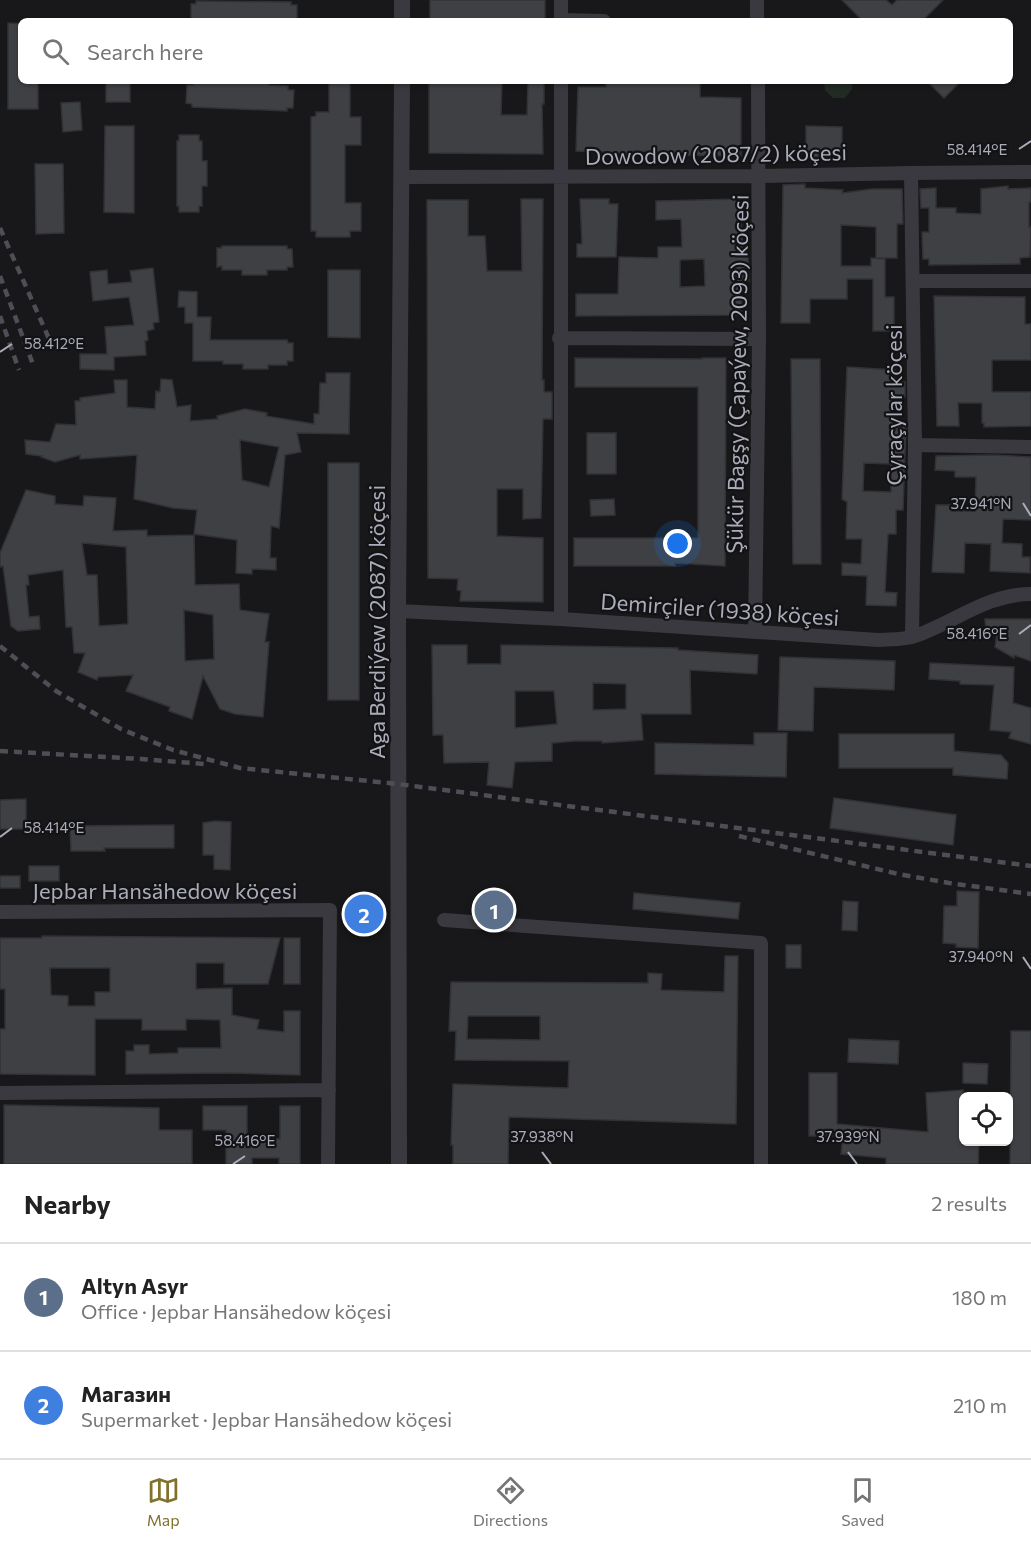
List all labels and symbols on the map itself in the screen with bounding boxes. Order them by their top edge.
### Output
street label: Dowodow (2087/2) köçesi [585,138,847,170]
text: 58.414°E [947,140,1007,158]
street label: Şükür Bagşy (Çapaýew, 2093) köçesi [720,194,754,554]
street label: Çyraçylar köçesi [880,324,907,486]
text: 58.412°E [24,334,84,352]
street label: Aga Berdiýew (2087) köçesi [363,485,390,759]
text: 37.941°N [950,494,1012,512]
your location [663,529,692,558]
street label: Demirçiler (1938) köçesi [600,587,840,631]
text: 58.416°E [947,624,1007,642]
text: 58.414°E [24,818,84,836]
street label: Jepbar Hansähedow köçesi [33,877,297,904]
pin: 1 [474,888,514,932]
pin: 2 [344,892,384,936]
text: 37.940°N [949,947,1013,965]
text: 37.938°N [510,1127,574,1145]
text: 37.939°N [816,1127,880,1145]
text: 58.416°E [215,1131,275,1149]

